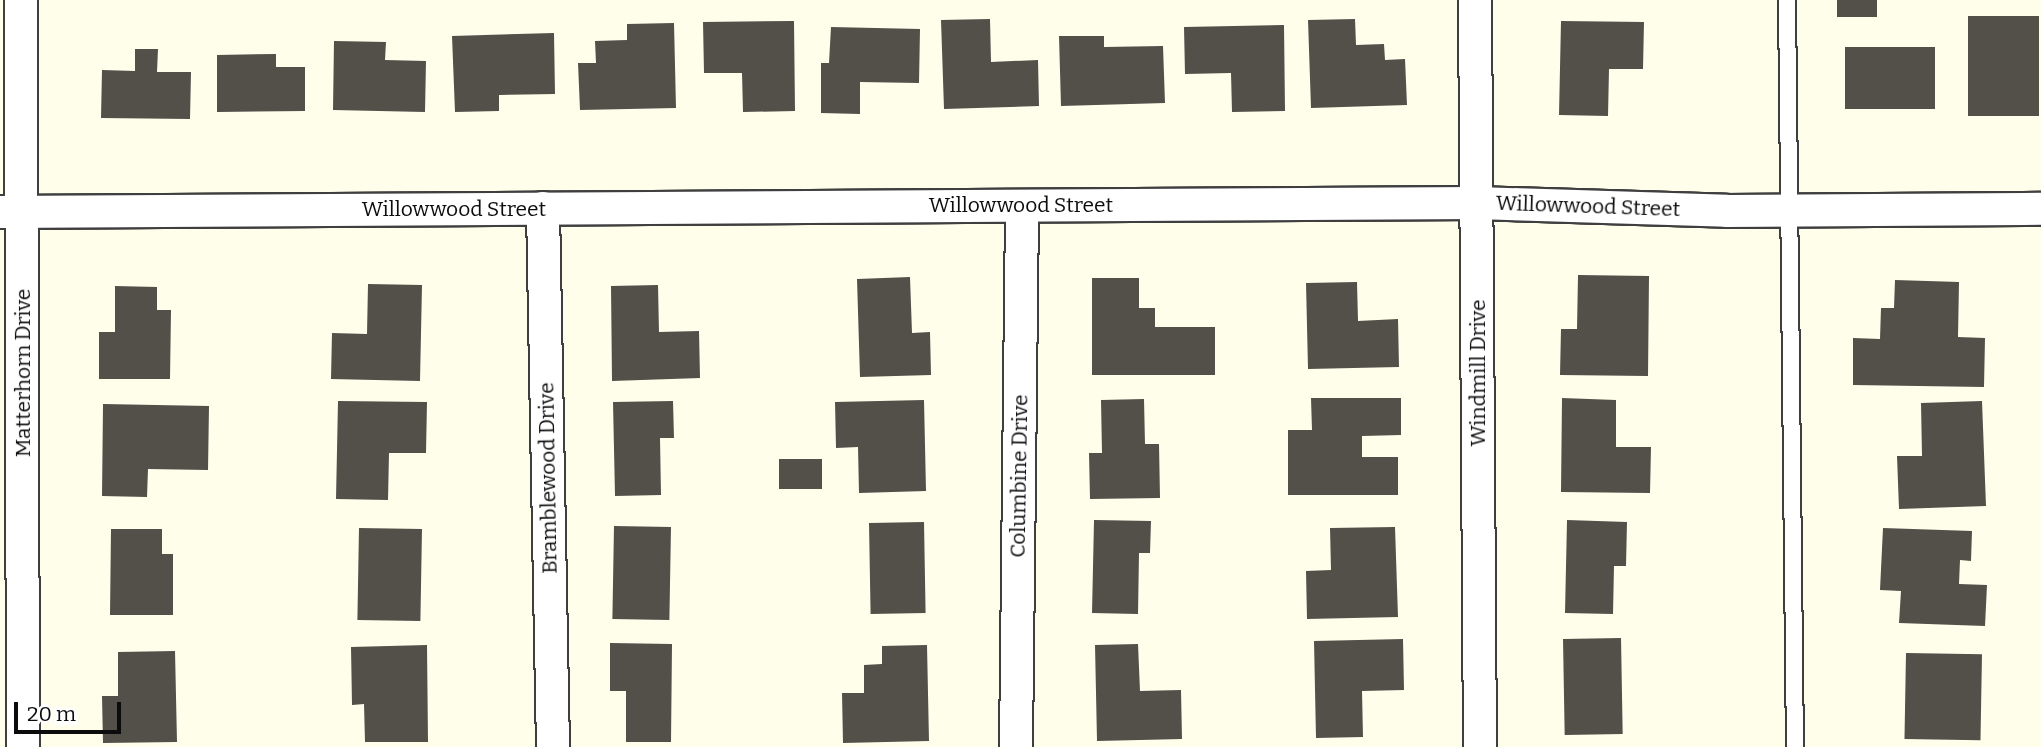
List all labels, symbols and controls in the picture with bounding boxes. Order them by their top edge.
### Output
street label: Willowwood Street [1495,190,1681,222]
street label: Willowwood Street [929,192,1113,218]
street label: Willowwood Street [362,196,546,222]
street label: Matterhorn Drive [10,289,36,457]
street label: Windmill Drive [1465,300,1491,446]
street label: Bramblewood Drive [534,382,562,574]
street label: Columbine Drive [1005,394,1033,558]
scale bar [18,688,124,732]
text: 20 m [27,701,76,727]

